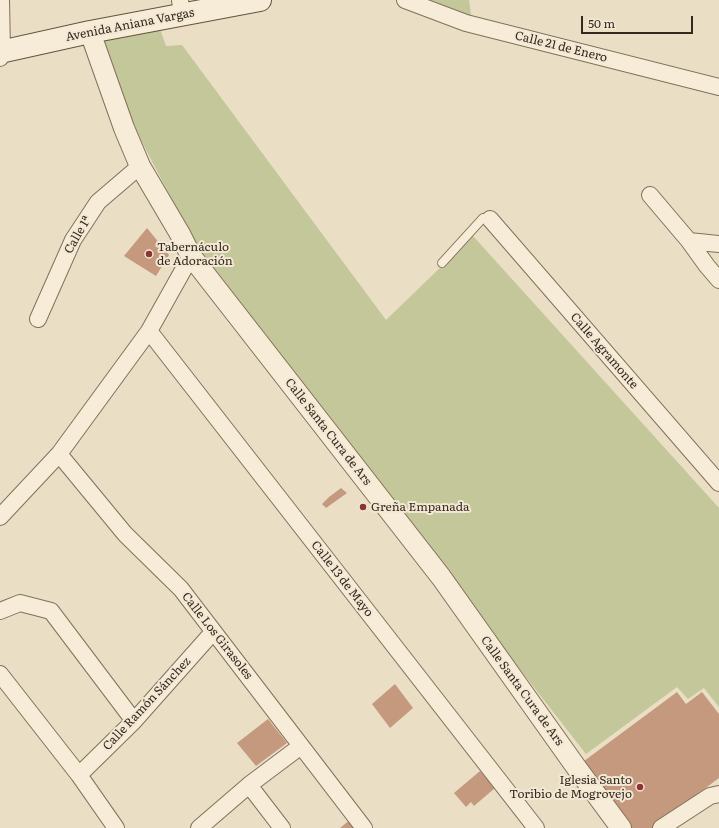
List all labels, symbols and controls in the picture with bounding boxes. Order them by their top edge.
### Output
street label: Avenida Aniana Vargas [64,5,196,45]
scale bar [583,8,695,34]
text: 50 m [588,14,615,32]
street label: Calle 21 de Enero [513,29,609,65]
street label: Calle 1ª [61,214,95,256]
place label: Tabernáculo de Adoración [157,240,233,268]
marker: Tabernáculo de Adoración [144,249,154,259]
street label: Calle Agramonte [567,310,641,392]
street label: Calle Santa Cura de Ars [282,376,374,488]
place label: Greña Empanada [371,500,470,514]
marker: Greña Empanada [358,502,368,512]
street label: Calle 13 de Mayo [308,538,376,620]
street label: Calle Los Girasoles [179,590,255,682]
street label: Calle Santa Cura de Ars [477,633,567,749]
street label: Calle Ramón Sánchez [100,654,194,754]
place label: Iglesia Santo Toribio de Mogrovejo [509,773,632,801]
marker: Iglesia Santo Toribio de Mogrovejo [635,782,645,792]

